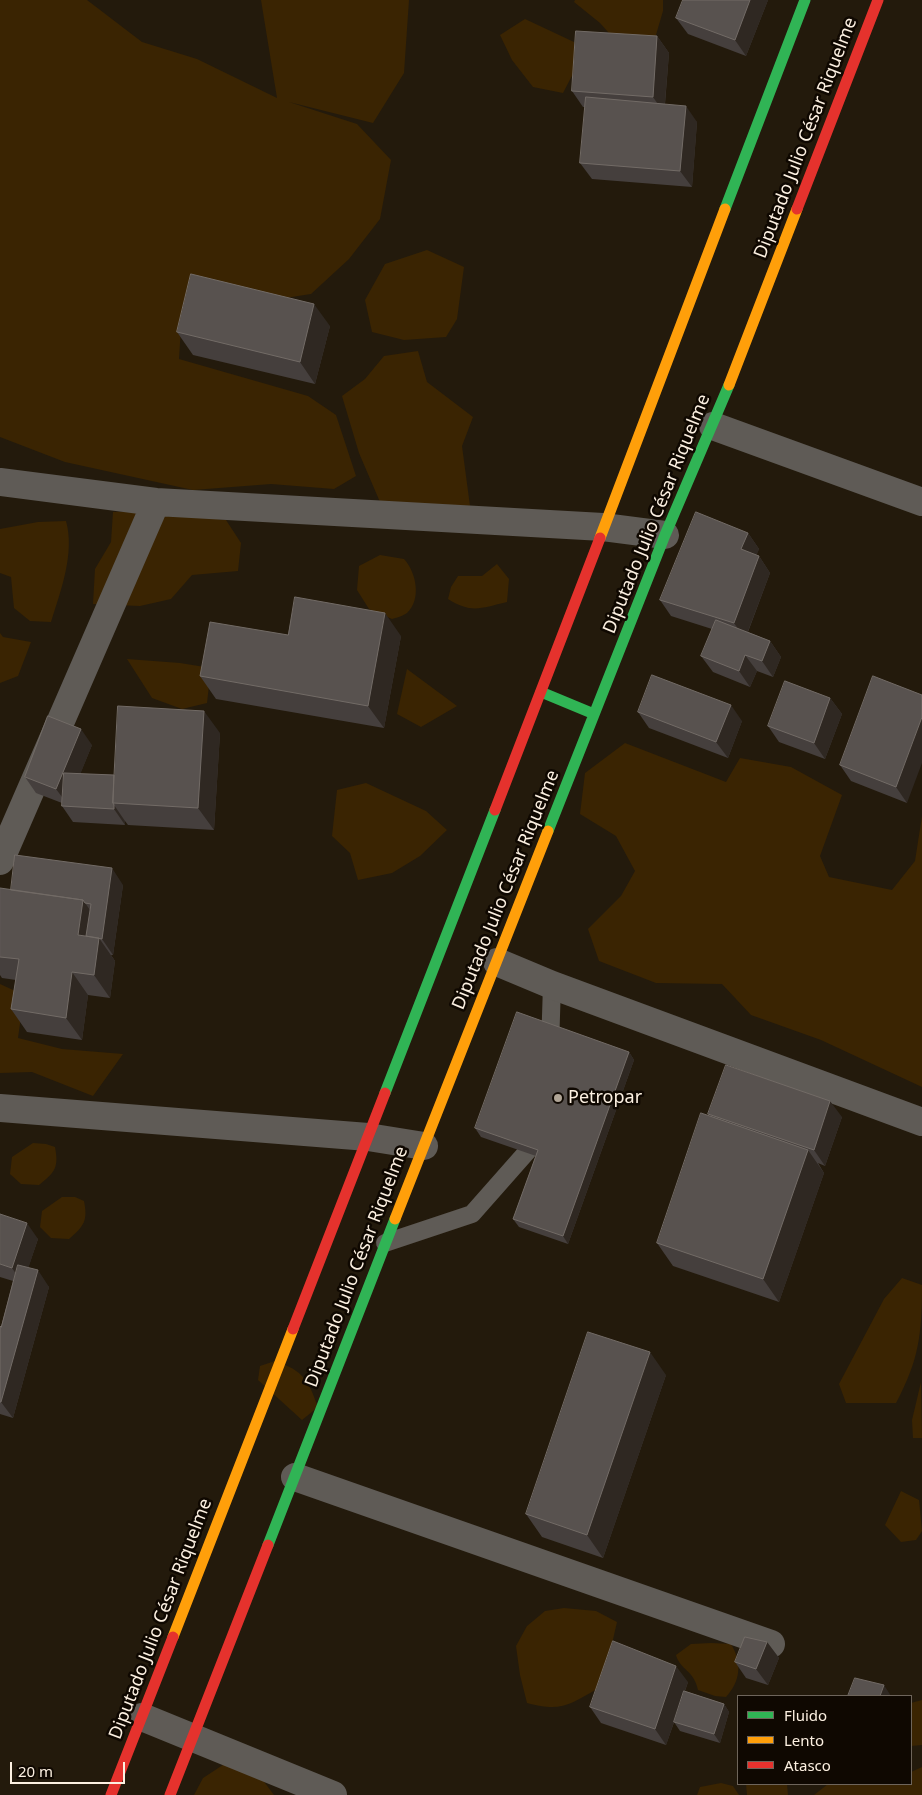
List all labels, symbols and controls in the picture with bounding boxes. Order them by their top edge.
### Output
street label: Diputado Julio César Riquelme [750,14,862,262]
street label: Diputado Julio César Riquelme [599,391,715,637]
street label: Diputado Julio César Riquelme [448,767,564,1013]
place label: Petropar [568,1087,642,1109]
marker: Petropar [552,1092,564,1104]
street label: Diputado Julio César Riquelme [301,1143,413,1391]
street label: Diputado Julio César Riquelme [105,1495,217,1743]
legend [737,1695,912,1785]
text: Fluido [784,1705,827,1725]
text: Lento [784,1730,824,1750]
scale bar [12,1752,128,1784]
text: Atasco [784,1755,831,1775]
text: 20 m [18,1761,53,1781]

